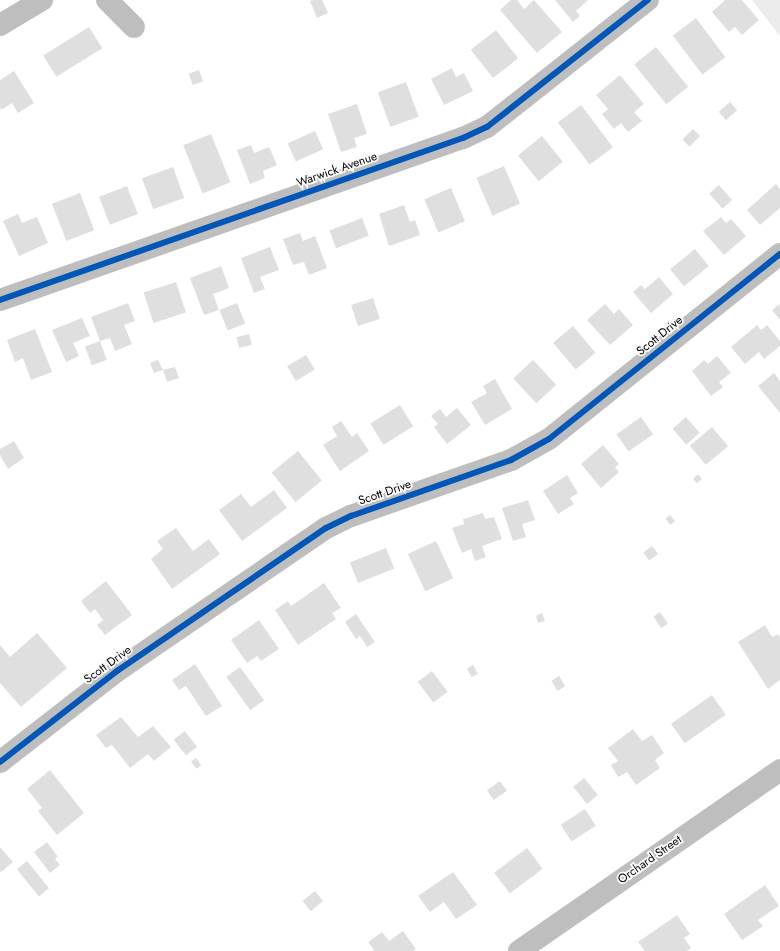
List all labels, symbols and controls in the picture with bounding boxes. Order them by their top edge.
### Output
street label: Warwick Avenue [295,149,379,191]
street label: Scott Drive [634,313,686,359]
street label: Scott Drive [357,477,413,509]
street label: Scott Drive [82,643,134,687]
street label: Orchard Street [615,833,685,887]

